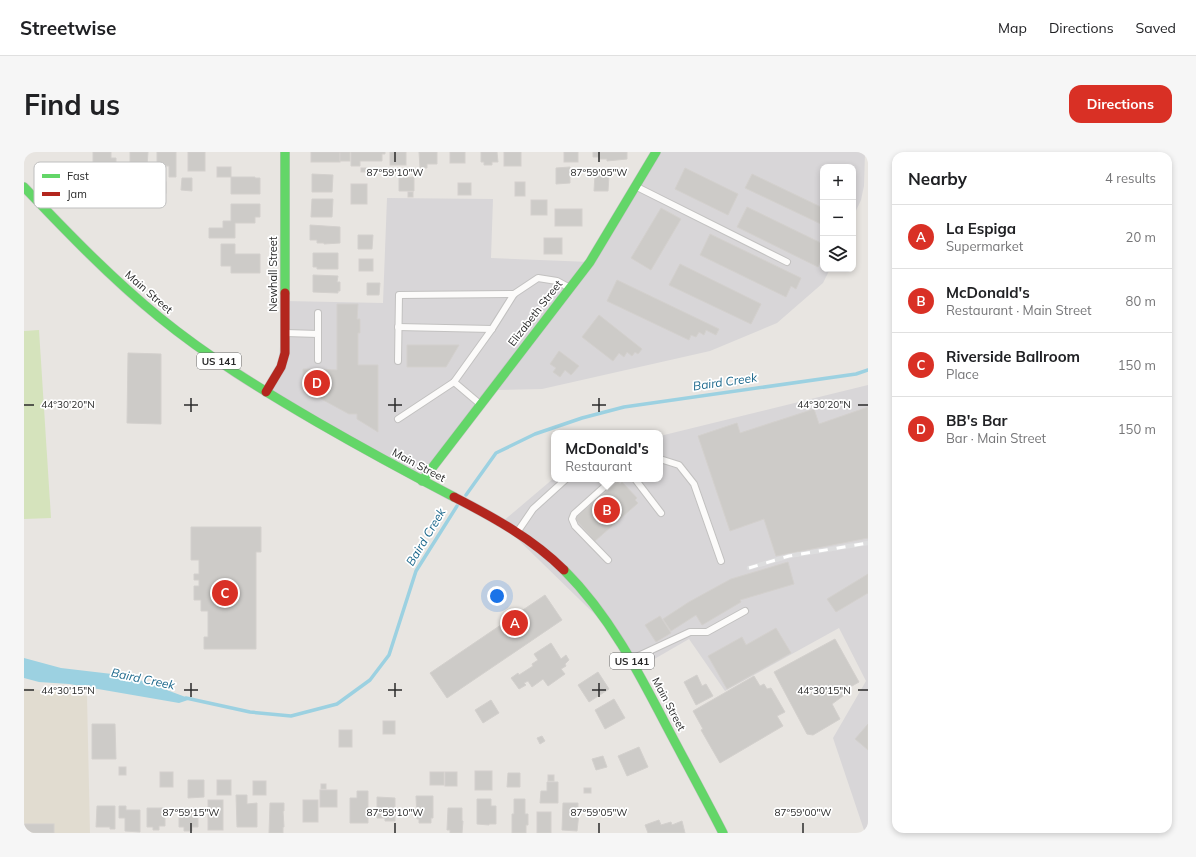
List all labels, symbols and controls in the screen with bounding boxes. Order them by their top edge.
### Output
text: Streetwise [20,16,116,40]
text: Map [998,19,1027,37]
text: Directions [1049,19,1114,37]
text: Saved [1136,19,1176,37]
button: Directions [1069,85,1172,123]
text: Find us [24,87,120,122]
legend [34,162,166,208]
map controls [820,164,856,272]
button: + [820,164,856,200]
text: 87°59'10"W [367,166,423,179]
text: 87°59'05"W [571,166,627,179]
text: Nearby [908,168,967,189]
text: Fast [67,169,89,183]
text: 4 results [1105,170,1156,186]
text: Jam [67,187,87,201]
button: − [820,200,856,236]
text: La Espiga [946,219,1016,238]
text: A [916,229,926,245]
text: 20 m [1126,229,1156,245]
street label: Newhall Street [266,236,280,312]
button: layers [820,236,856,272]
text: Supermarket [946,238,1023,254]
street label: Main Street [122,268,176,317]
street label: Elizabeth Street [505,277,565,349]
text: McDonald's [946,283,1030,302]
text: B [917,293,925,309]
text: 80 m [1126,293,1156,309]
text: Restaurant · Main Street [946,302,1092,318]
text: Riverside Ballroom [946,347,1080,366]
road number: US 141 [197,353,241,369]
text: C [917,357,925,373]
text: 150 m [1118,357,1156,373]
text: Place [946,366,979,382]
pin: D [304,368,330,398]
water label: Baird Creek [692,369,759,393]
text: 44°30'20"N [41,398,95,411]
text: 44°30'20"N [797,398,851,411]
text: BB's Bar [946,411,1008,430]
text: D [916,421,926,437]
text: 150 m [1118,421,1156,437]
popup [551,430,663,482]
text: Bar · Main Street [946,430,1046,446]
text: McDonald's [565,439,649,458]
street label: Main Street [390,445,448,485]
text: Restaurant [565,458,632,474]
pin: B [594,495,620,525]
water label: Baird Creek [403,505,449,568]
pin: C [212,578,238,608]
your location [487,586,507,606]
pin: A [502,608,528,638]
road number: US 141 [610,653,654,669]
water label: Baird Creek [110,664,177,693]
street label: Main Street [649,675,689,733]
text: 44°30'15"N [41,684,95,697]
text: 44°30'15"N [797,684,851,697]
text: 87°59'15"W [163,806,219,819]
text: 87°59'10"W [367,806,423,819]
text: 87°59'05"W [571,806,627,819]
text: 87°59'00"W [775,806,831,819]

